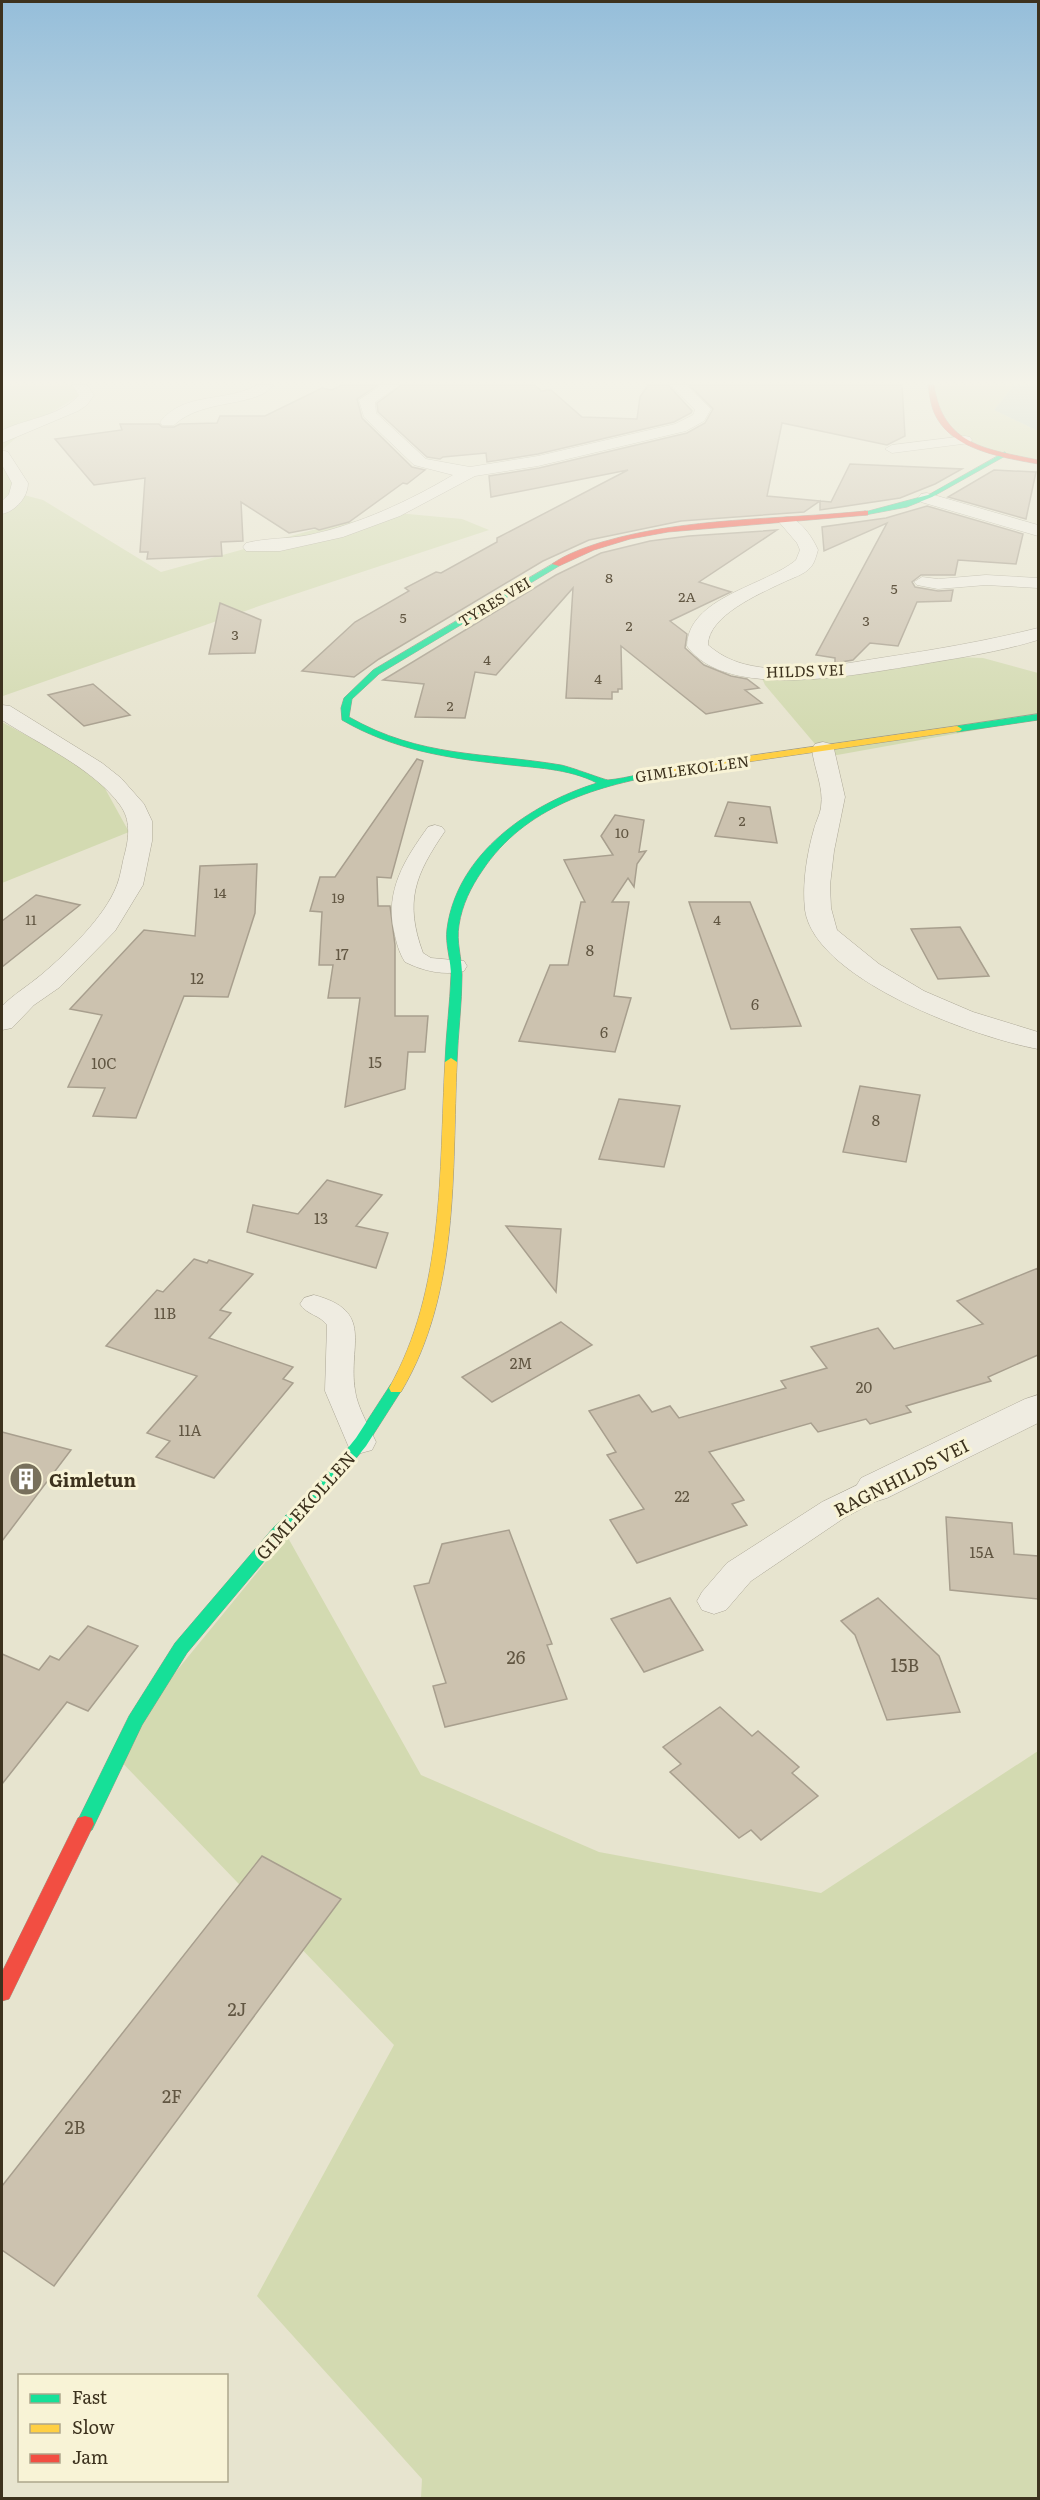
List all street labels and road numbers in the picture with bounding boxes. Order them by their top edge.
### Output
street label: TYRES VEI [453,570,535,632]
street label: HILDS VEI [765,657,845,683]
street label: GIMLEKOLLEN [634,749,750,787]
street label: RAGNHILDS VEI [829,1431,973,1523]
street label: GIMLEKOLLEN [249,1445,361,1565]

